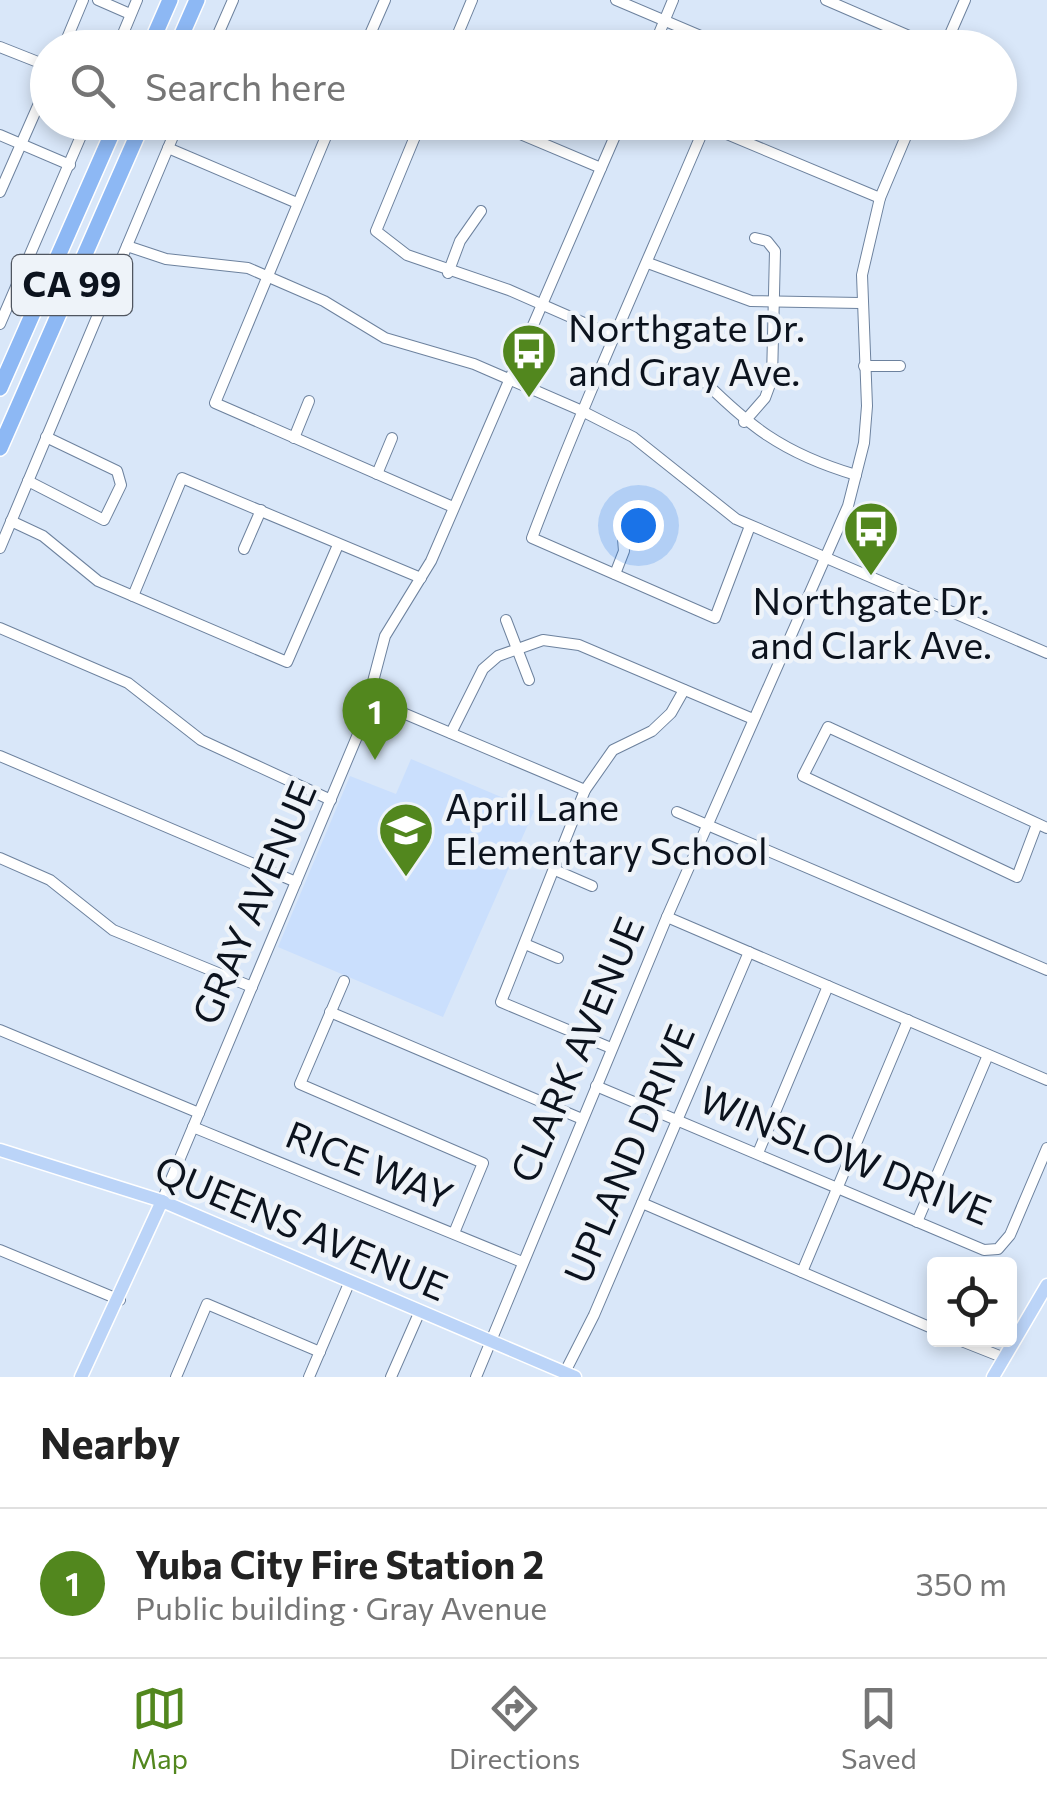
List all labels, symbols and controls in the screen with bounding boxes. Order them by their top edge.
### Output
search box [30,30,1017,140]
icon: search [65,58,120,113]
text: Search here [145,62,346,109]
road number: CA 99 [12,255,132,315]
place label: Northgate Dr. and Gray Ave. [568,303,805,394]
bus stop icon: Northgate Dr. and Gray Ave. [499,321,559,400]
bus stop icon: Northgate Dr. and Clark Ave. [841,499,901,578]
your location [613,500,664,551]
place label: Northgate Dr. and Clark Ave. [750,576,992,667]
pin: 1 [342,678,408,760]
street label: GRAY AVENUE [180,773,325,1031]
place label: April Lane Elementary School [445,782,768,873]
school or university icon: April Lane Elementary School [376,800,436,879]
street label: CLARK AVENUE [499,909,653,1189]
street label: UPLAND DRIVE [552,1017,703,1289]
street label: WINSLOW DRIVE [693,1074,999,1234]
street label: RICE WAY [280,1109,460,1218]
street label: QUEENS AVENUE [149,1144,455,1310]
map controls [927,1257,1017,1347]
button: locate [927,1257,1017,1347]
text: Nearby [40,1416,180,1468]
text: Yuba City Fire Station 2 [135,1540,544,1587]
text: 1 [65,1563,80,1603]
text: 350 m [915,1563,1007,1603]
text: Public building · Gray Avenue [135,1587,547,1627]
tab: Map [130,1681,188,1775]
tab: Directions [449,1681,580,1775]
tab: Saved [841,1681,917,1775]

